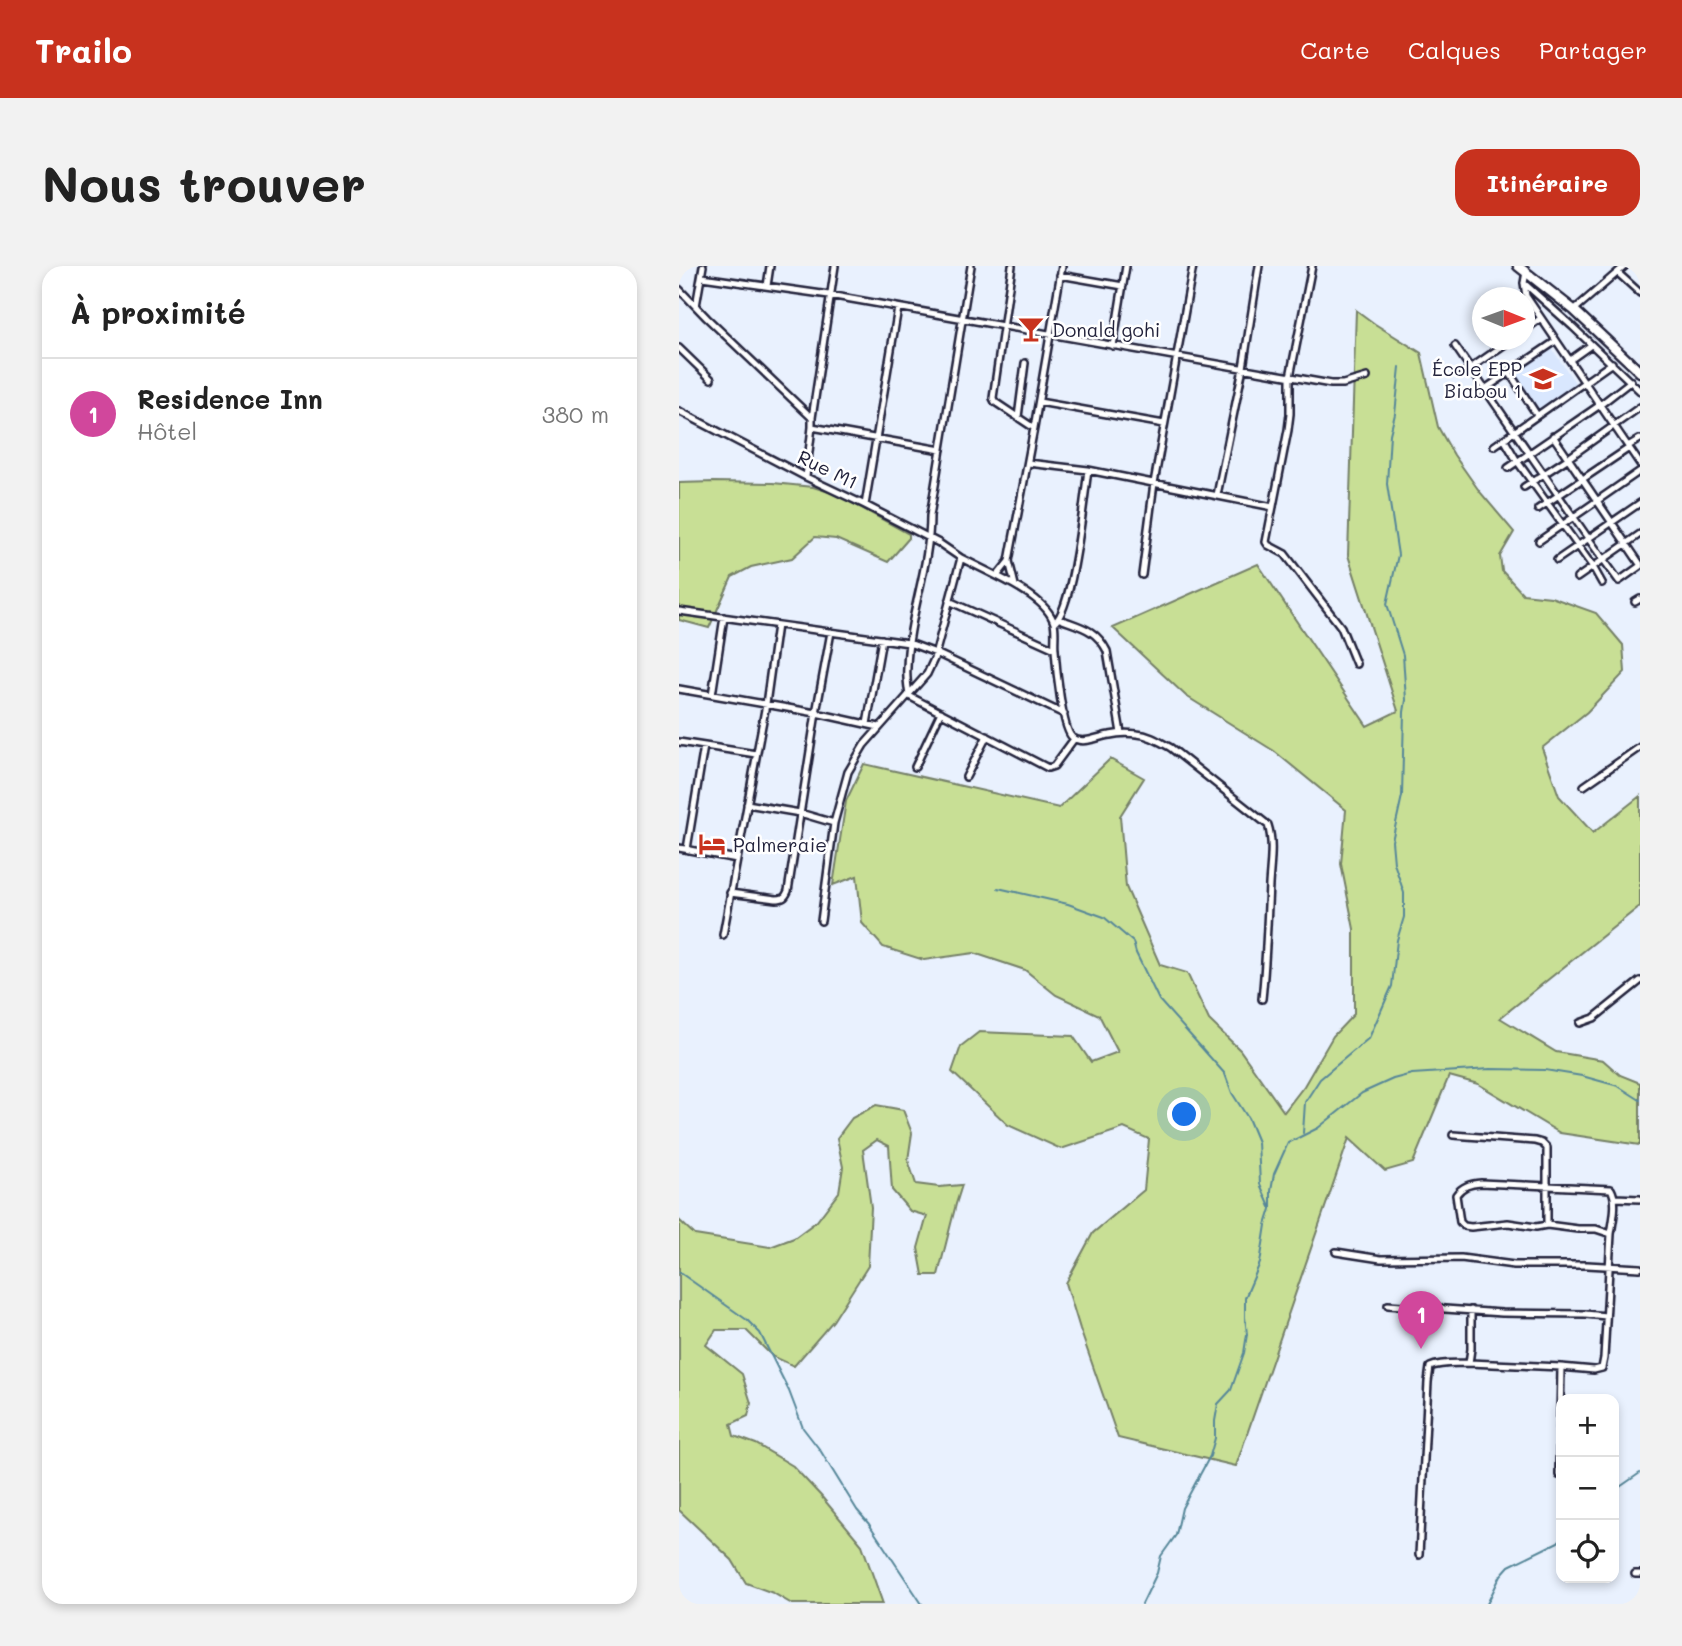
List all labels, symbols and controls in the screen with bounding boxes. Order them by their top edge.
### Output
text: Trailo [35,28,132,71]
text: Carte [1300,34,1370,65]
text: Calques [1408,34,1501,65]
text: Partager [1539,34,1647,65]
button: Itinéraire [1455,149,1640,216]
text: Nous trouver [42,151,366,214]
north arrow [1472,287,1535,350]
text: À proximité [70,292,246,332]
bar icon: Donald gohi [1016,314,1046,344]
place label: Donald gohi [1052,317,1160,342]
place label: École EPP Biabou 1 [1432,356,1522,403]
school or university icon: École EPP Biabou 1 [1528,364,1558,394]
text: Residence Inn [137,382,323,416]
text: 1 [88,399,98,429]
text: 380 m [542,399,609,429]
text: Hôtel [137,416,197,446]
street label: Rue M1 [794,444,862,494]
hotel icon: Palmeraie [697,829,727,859]
place label: Palmeraie [733,832,827,857]
your location [1167,1097,1201,1131]
pin: 1 [1398,1291,1444,1349]
map controls [1556,1394,1619,1583]
button: + [1556,1394,1619,1457]
button: − [1556,1457,1619,1520]
button: locate [1556,1520,1619,1583]

